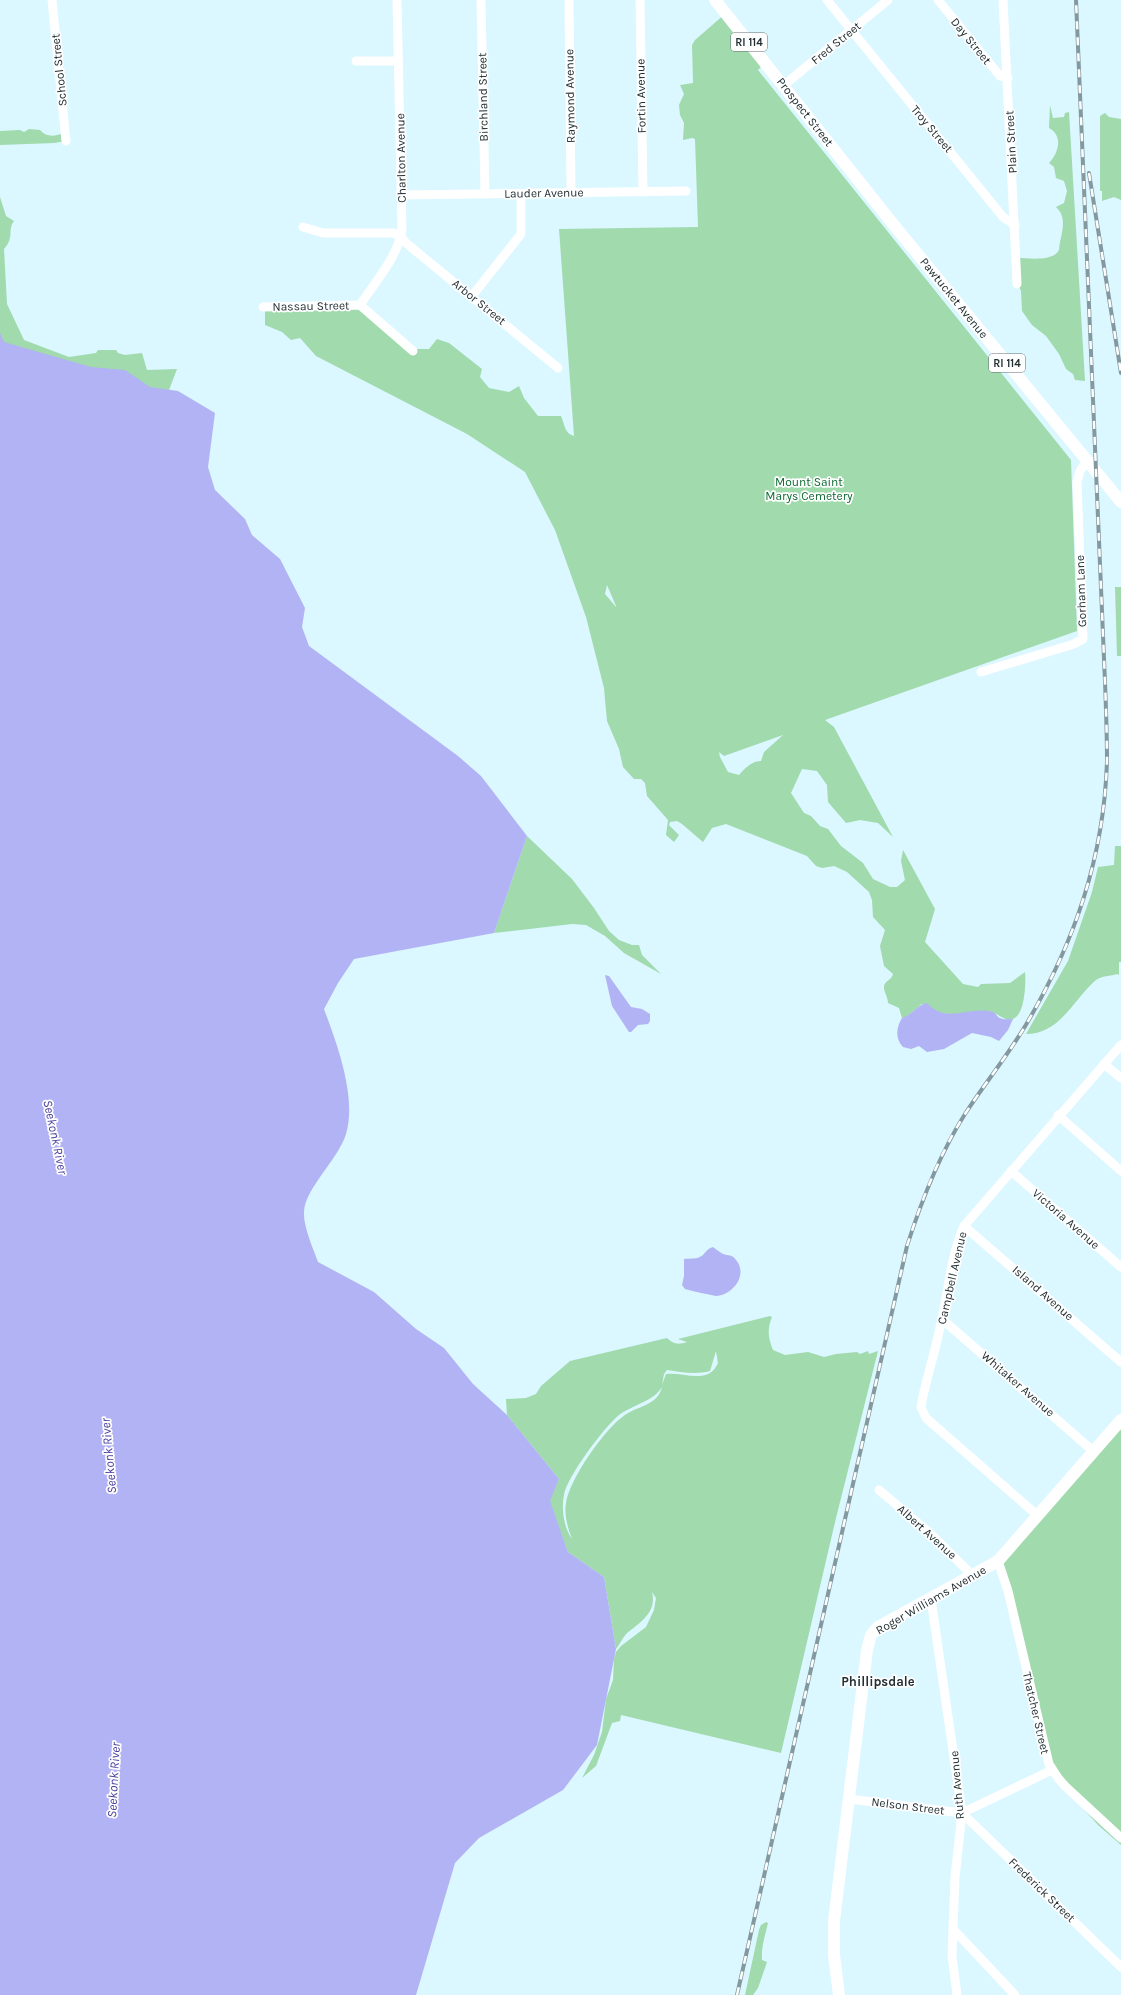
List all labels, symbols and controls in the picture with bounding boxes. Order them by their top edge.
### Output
street label: Day Street [948,15,994,68]
street label: Fred Street [808,18,864,67]
street label: School Street [48,33,70,107]
road number: RI 114 [731,33,767,51]
street label: Raymond Avenue [562,49,578,143]
street label: Birchland Street [475,52,491,142]
street label: Fortin Avenue [633,59,649,133]
street label: Prospect Street [774,75,837,150]
street label: Troy Street [908,103,956,156]
street label: Plain Street [1002,110,1020,174]
street label: Charlton Avenue [393,113,409,203]
street label: Lauder Avenue [504,185,584,201]
street label: Pawtucket Avenue [917,255,991,341]
street label: Arbor Street [449,276,509,328]
street label: Nassau Street [272,298,350,314]
road number: RI 114 [989,354,1025,372]
park label: Mount Saint Marys Cemetery [765,475,853,503]
street label: Gorham Lane [1073,555,1089,627]
water label: Seekonk River [40,1099,71,1176]
street label: Victoria Avenue [1030,1186,1102,1252]
street label: Campbell Avenue [935,1230,969,1326]
street label: Island Avenue [1010,1263,1076,1323]
street label: Whitaker Avenue [979,1348,1057,1420]
water label: Seekonk River [98,1417,119,1494]
street label: Albert Avenue [895,1502,959,1562]
street label: Roger Williams Avenue [873,1563,989,1637]
street label: Thatcher Street [1020,1670,1052,1756]
district label: Phillipsdale [841,1674,915,1689]
water label: Seekonk River [104,1741,123,1818]
street label: Ruth Avenue [947,1750,967,1820]
street label: Nelson Street [871,1795,946,1817]
street label: Frederick Street [1006,1855,1078,1925]

